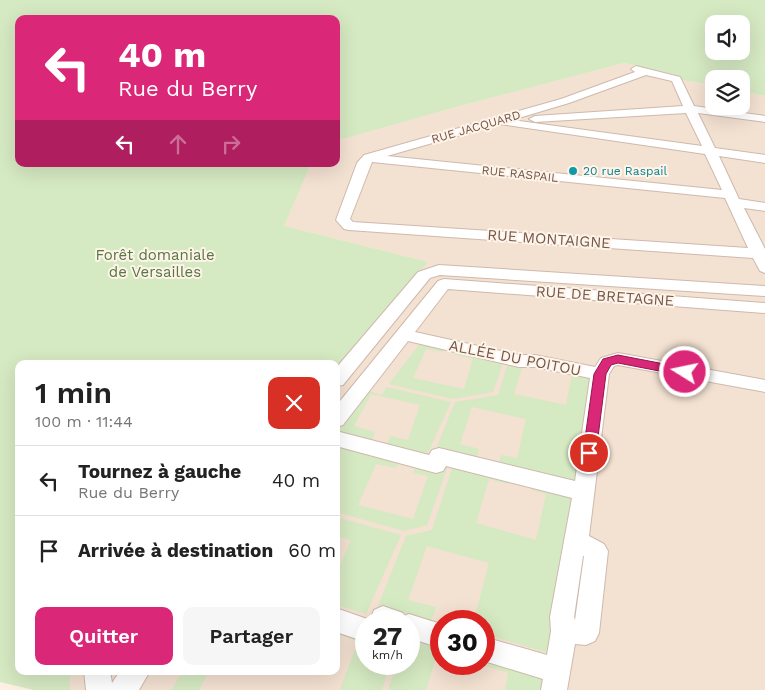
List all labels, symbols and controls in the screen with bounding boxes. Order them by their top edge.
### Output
map controls [705,15,750,115]
button: sound [705,15,750,60]
text: 40 m [118,34,206,76]
icon: left [35,35,100,100]
button: layers [705,70,750,115]
text: Rue du Berry [118,76,257,101]
street label: RUE JACQUARD [430,108,522,146]
icon: left [111,130,139,158]
icon: ahead [164,130,192,158]
icon: right [217,130,245,158]
street label: RUE RASPAIL [481,163,559,185]
place label: 20 rue Raspail [583,164,667,178]
marker: 20 rue Raspail [567,165,579,177]
street label: RUE MONTAIGNE [487,226,611,252]
park label: Forêt domaniale de Versailles [95,246,215,281]
street label: RUE DE BRETAGNE [535,282,675,310]
street label: ALLÉE DU POITOU [447,336,583,380]
position arrow [658,345,710,397]
text: 1 min [35,375,112,410]
button: close [268,377,320,429]
text: 100 m · 11:44 [35,412,133,431]
pin [568,432,610,474]
icon: arrive [575,439,603,467]
text: Tournez à gauche [78,460,241,483]
icon: left [35,467,63,495]
text: 40 m [272,469,320,492]
text: Rue du Berry [78,483,179,502]
icon: arrive [35,537,63,565]
text: Arrivée à destination [78,539,273,562]
text: 60 m [288,539,336,562]
button: Quitter [35,607,173,665]
button: Partager [183,607,320,665]
speed limit sign: 30 [430,610,495,675]
text: 27 [373,622,402,651]
text: km/h [372,648,403,662]

